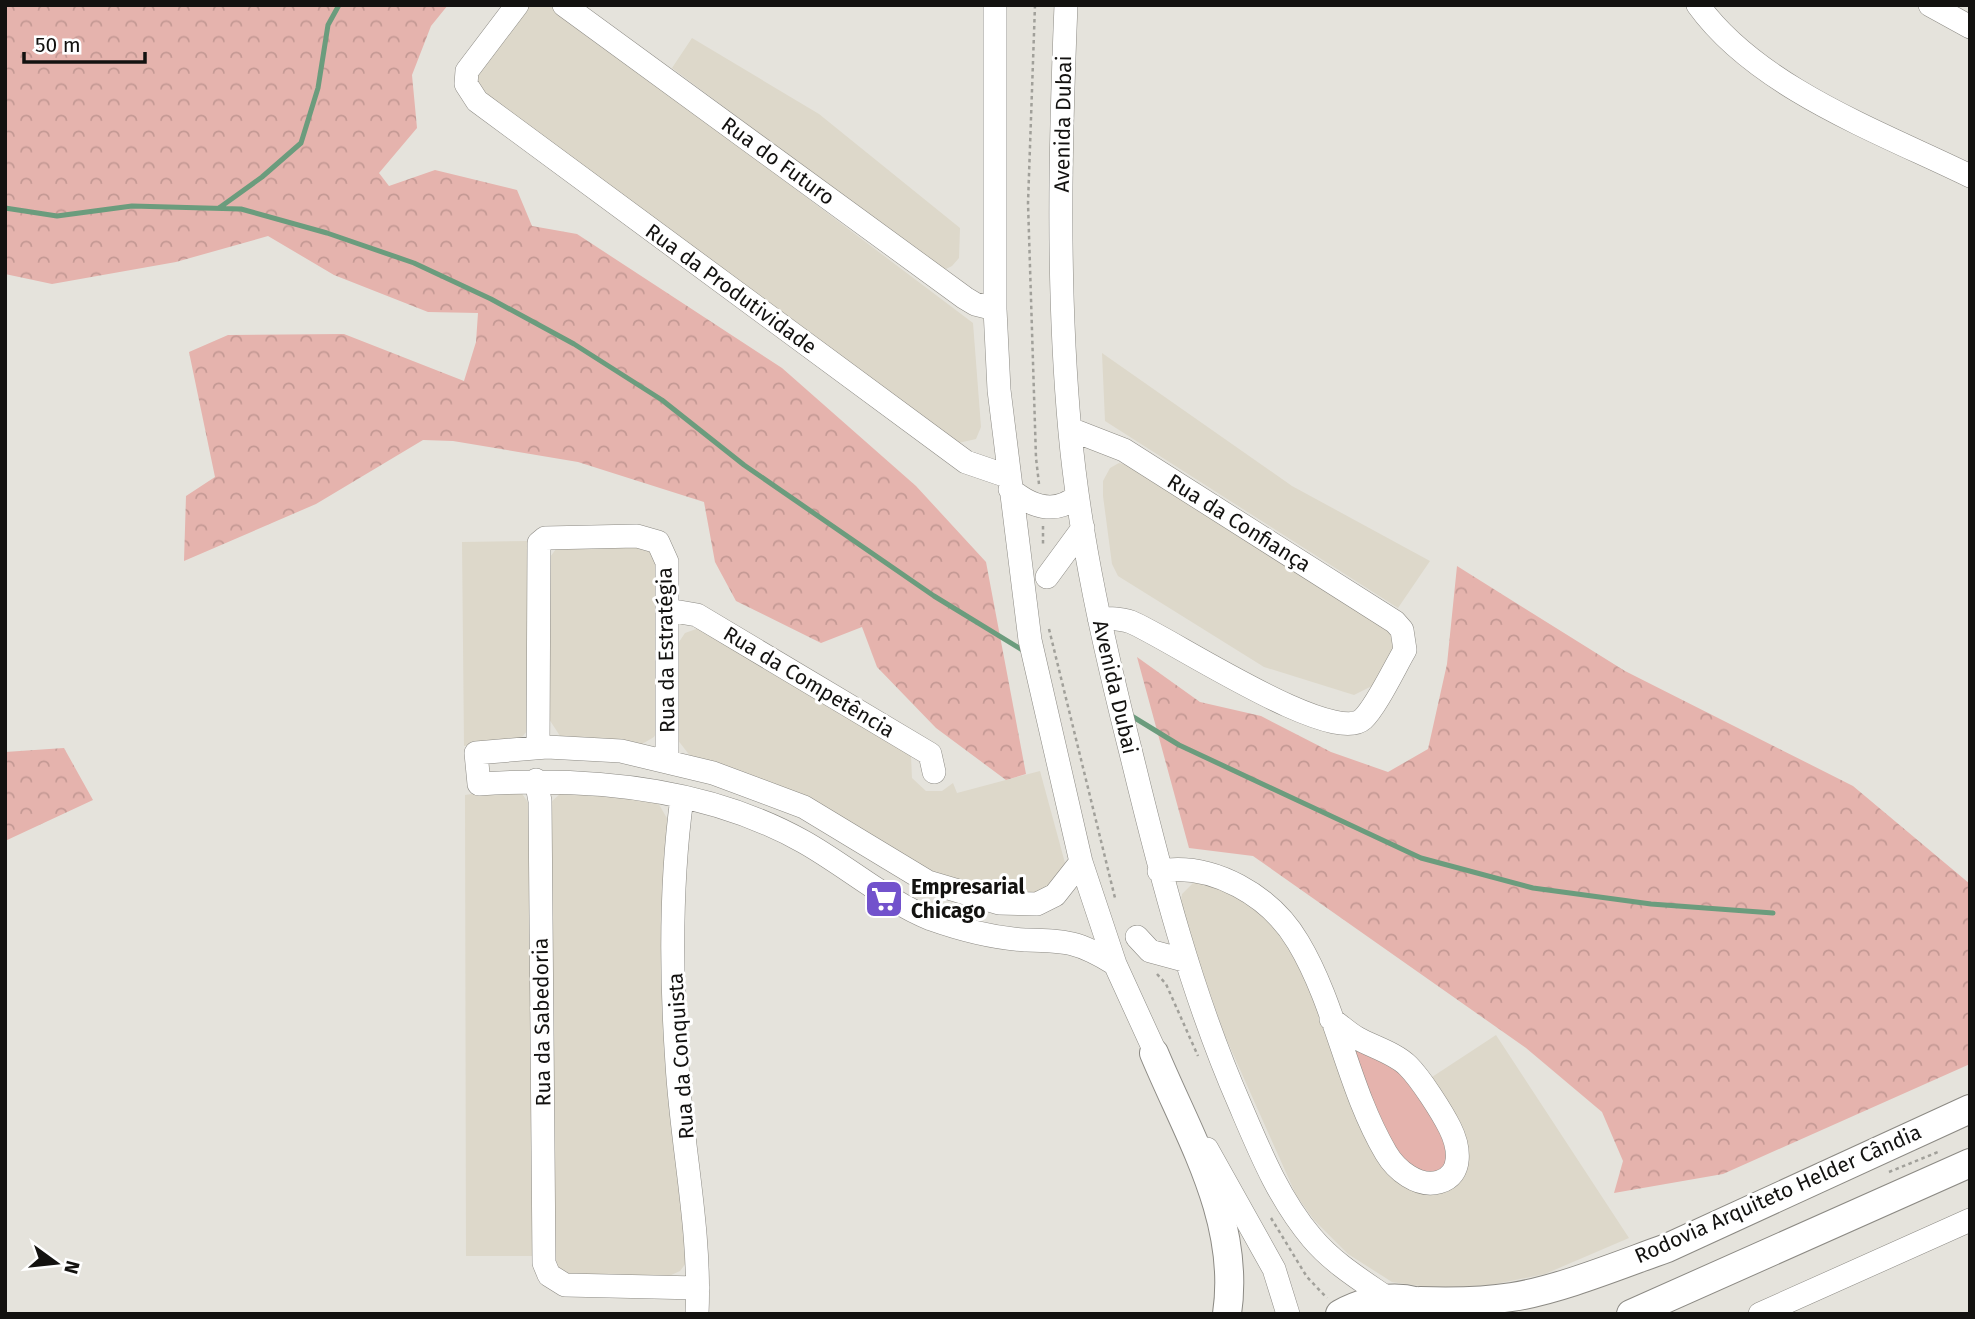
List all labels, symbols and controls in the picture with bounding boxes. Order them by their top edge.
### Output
scale bar [24,21,145,65]
text: 50 m [35,32,81,58]
street label: Avenida Dubai [1049,55,1077,193]
street label: Rua do Futuro [716,111,840,211]
street label: Rua da Produtividade [640,218,822,360]
street label: Rua da Confiança [1162,468,1316,578]
street label: Rua da Estratégia [652,567,680,733]
street label: Avenida Dubai [1087,617,1143,757]
street label: Rua da Competência [719,621,899,743]
place label: Empresarial Chicago [911,874,1026,924]
supermarket icon: Empresarial Chicago [863,878,905,920]
street label: Rua da Sabedoria [528,938,556,1106]
street label: Rua da Conquista [662,972,700,1140]
street label: Rodovia Arquiteto Helder Cândia [1631,1119,1925,1269]
north arrow [21,1228,91,1298]
text: N [59,1258,85,1276]

